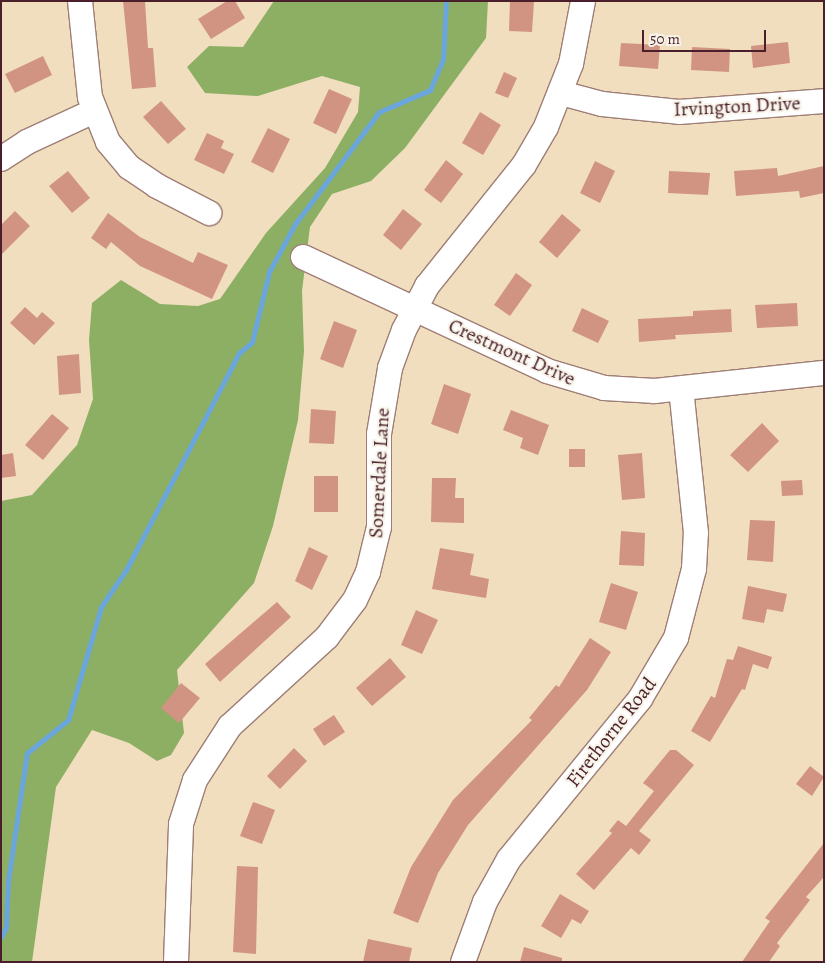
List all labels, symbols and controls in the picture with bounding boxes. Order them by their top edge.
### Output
scale bar [645,20,769,52]
text: 50 m [650,29,680,49]
street label: Irvington Drive [673,91,801,121]
street label: Crestmont Drive [445,313,579,391]
street label: Somerdale Lane [364,407,394,539]
street label: Firethorne Road [561,672,661,792]

